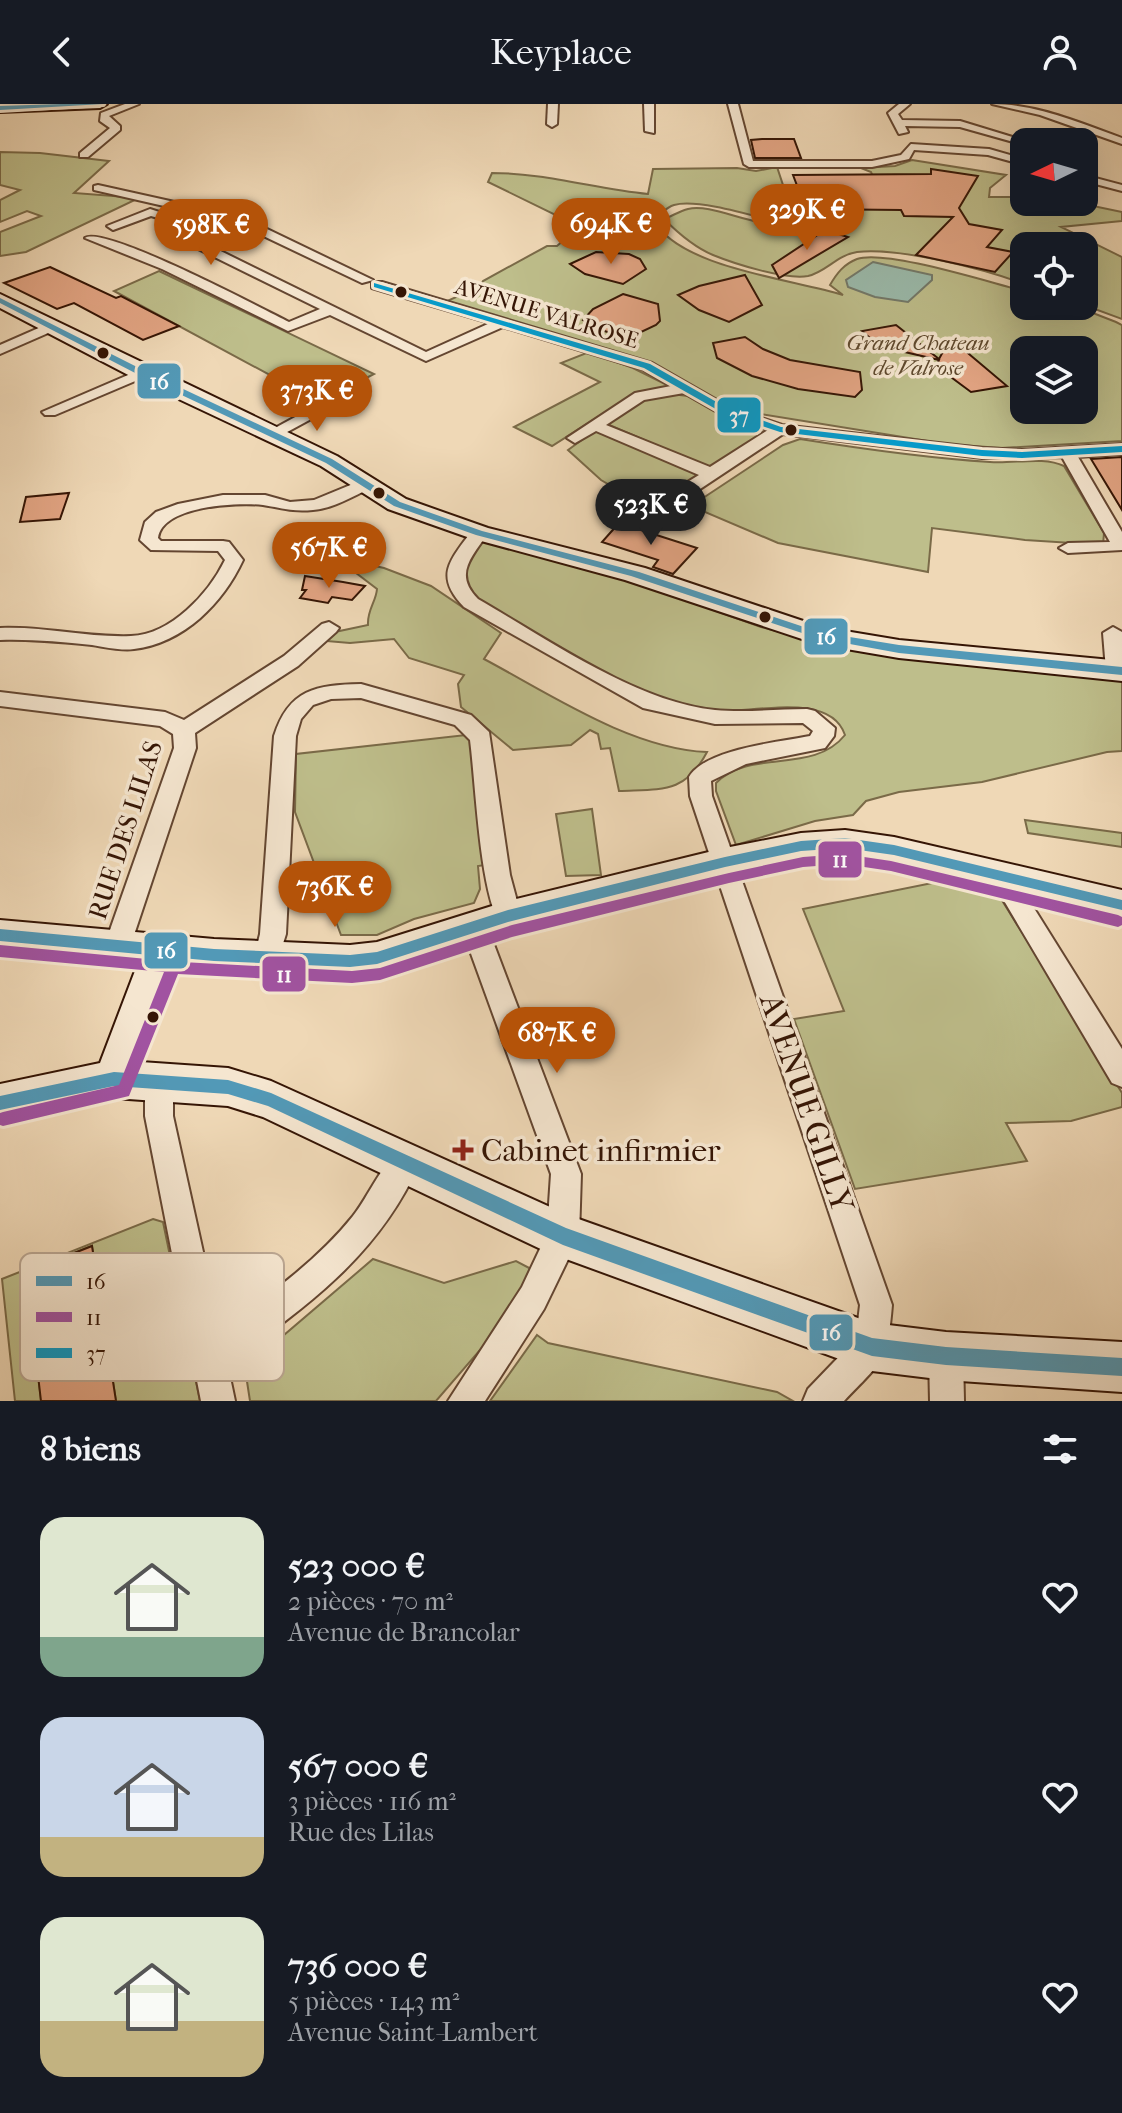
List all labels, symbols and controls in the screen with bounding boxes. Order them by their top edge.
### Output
icon: back [40,30,84,74]
icon: person [1038,30,1082,74]
text: Keyplace [490,31,632,73]
north arrow [1010,128,1098,216]
map controls [1010,128,1098,424]
pin: 329K € [742,184,872,252]
text: 329K € [768,194,846,225]
pin: 694K € [546,198,676,266]
pin: 598K € [146,199,276,267]
text: 694K € [570,208,652,239]
text: 598K € [172,209,250,240]
button: locate [1010,232,1098,320]
street label: AVENUE VALROSE [451,273,642,354]
unlabelled marker [393,284,409,300]
park label: Grand Chateau de Valrose [847,330,990,381]
button: layers [1010,336,1098,424]
unlabelled marker [95,345,111,361]
line badge: 16 [136,362,182,400]
pin: 373K € [252,365,382,433]
text: 16 [149,369,170,395]
text: 373K € [280,375,354,406]
line badge: 37 [716,396,762,434]
text: 37 [729,403,749,429]
unlabelled marker [783,422,799,438]
pin: 523K € [586,479,716,547]
unlabelled marker [371,485,387,501]
text: 523K € [613,489,689,520]
pin: 567K € [264,522,394,590]
text: 567K € [290,532,368,563]
unlabelled marker [757,609,773,625]
line badge: 16 [803,617,849,656]
text: 16 [816,624,837,650]
street label: RUE DES LILAS [82,737,169,923]
line badge: 11 [817,840,863,879]
text: 11 [832,847,848,873]
pin: 736K € [270,861,400,929]
text: 736K € [296,871,374,902]
line badge: 16 [143,931,189,970]
text: 16 [156,938,177,964]
line badge: 11 [261,955,307,993]
text: 11 [276,962,292,988]
street label: AVENUE GILLY [751,987,862,1218]
pin: 687K € [492,1007,622,1075]
unlabelled marker [145,1009,161,1025]
text: 687K € [517,1017,597,1048]
place label: Cabinet infirmier [481,1132,721,1169]
marker: Cabinet infirmier [452,1139,474,1161]
legend [20,1253,284,1381]
text: 16 [86,1269,106,1295]
text: 11 [86,1305,102,1331]
line badge: 16 [808,1313,854,1352]
text: 16 [821,1320,842,1346]
text: 37 [86,1341,106,1367]
icon: filters [1038,1427,1082,1471]
text: 8 biens [40,1429,141,1469]
text: 523 000 € [288,1546,425,1586]
icon: home [104,1549,200,1645]
icon: heart [1038,1575,1082,1619]
text: 2 pièces · 70 m² [288,1586,453,1617]
text: Avenue de Brancolar [288,1617,520,1648]
text: 567 000 € [288,1746,428,1786]
icon: home [104,1749,200,1845]
icon: heart [1038,1775,1082,1819]
text: 3 pièces · 116 m² [288,1786,456,1817]
text: Rue des Lilas [288,1817,434,1848]
text: 736 000 € [288,1946,428,1986]
icon: home [104,1949,200,2045]
icon: heart [1038,1975,1082,2019]
text: 5 pièces · 143 m² [288,1986,459,2017]
text: Avenue Saint-Lambert [288,2017,538,2048]

